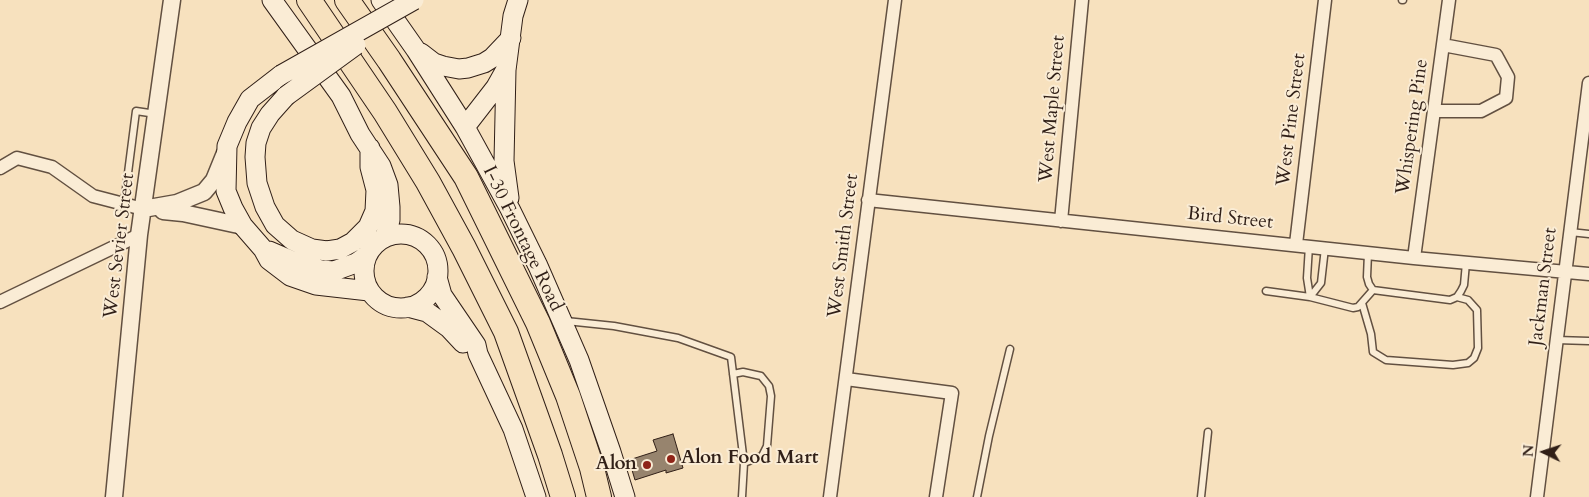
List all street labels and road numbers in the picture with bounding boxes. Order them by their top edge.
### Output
street label: West Maple Street [1035,35,1071,183]
street label: West Pine Street [1273,52,1311,188]
street label: Whispering Pine [1392,58,1434,196]
street label: I-30 Frontage Road [477,163,567,315]
street label: West Sevier Street [100,172,140,320]
street label: West Smith Street [824,173,864,319]
street label: Bird Street [1186,203,1274,235]
street label: Jackman Street [1525,226,1563,348]

